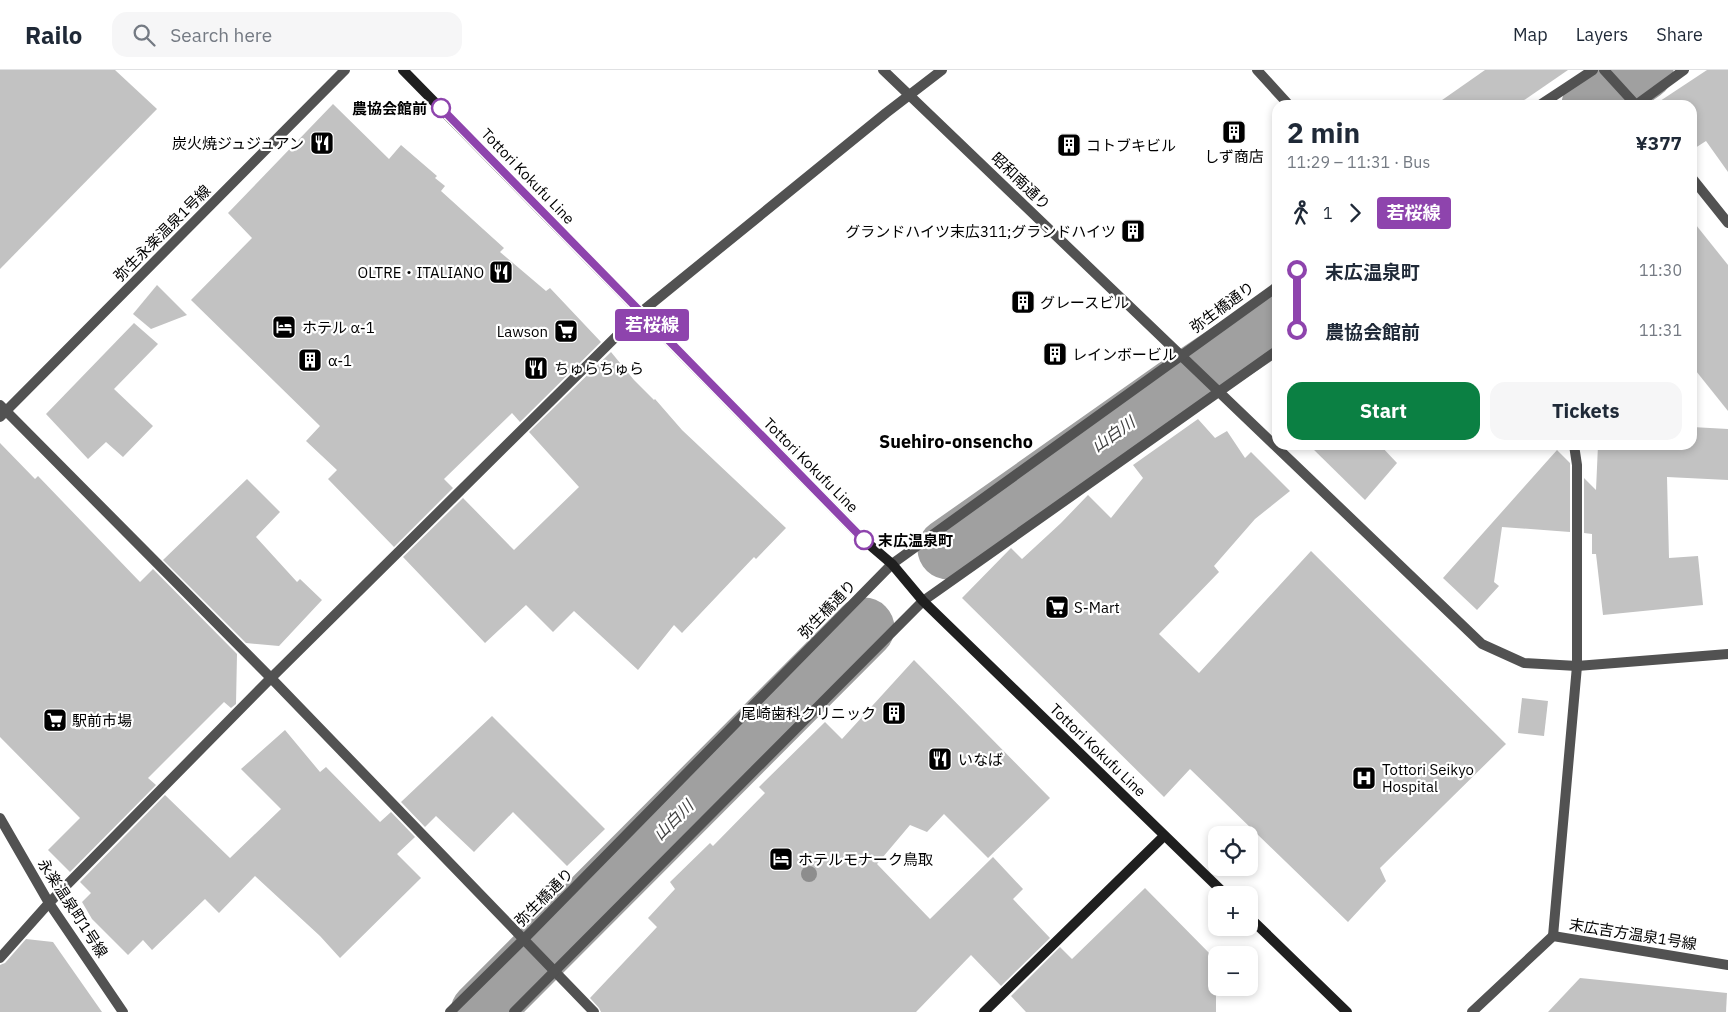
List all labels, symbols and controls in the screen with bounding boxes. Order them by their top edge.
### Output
search box [112,12,462,57]
text: Railo [25,19,82,51]
icon: search [130,21,158,49]
text: Search here [170,23,272,47]
text: Map [1513,23,1548,46]
text: Layers [1576,23,1628,46]
text: Share [1656,23,1703,46]
marker: 農協会館前 [431,98,451,118]
place label: 農協会館前 [352,99,427,118]
text: 2 min [1287,114,1360,151]
building icon: しず商店 [1221,119,1247,145]
street label: Tottori Kokufu Line [477,124,579,228]
restaurant icon: 炭火焼ジュジュアン [309,130,335,156]
text: ¥377 [1635,131,1682,155]
building icon: コトブキビル [1056,132,1082,158]
place label: 炭火焼ジュジュアン [172,134,304,153]
place label: コトブキビル [1086,136,1176,155]
place label: しず商店 [1204,147,1264,166]
street label: 昭和南通り [987,148,1055,214]
text: 11:29 – 11:31 · Bus [1287,152,1430,172]
street label: 弥生永楽温泉1号線 [110,181,214,285]
icon: walk [1287,199,1315,227]
icon: forward [1341,199,1369,227]
text: 若桜線 [1387,201,1441,224]
text: 1 [1323,203,1333,223]
building icon: グランドハイツ末広311;グランドハイツ [1120,218,1146,244]
place label: グランドハイツ末広311;グランドハイツ [845,222,1116,241]
restaurant icon: OLTRE・ITALIANO [488,259,514,285]
text: 末広温泉町 [1325,260,1420,284]
text: 11:30 [1639,260,1682,280]
place label: OLTRE・ITALIANO [358,263,484,282]
street label: 弥生橋通り [1186,277,1258,337]
building icon: グレースビル [1010,289,1036,315]
place label: グレースビル [1040,293,1129,312]
line badge: 若桜線 [623,309,681,341]
text: 若桜線 [625,313,679,336]
hotel icon: ホテル α-1 [271,314,297,340]
place label: ホテル α-1 [302,318,375,337]
supermarket icon: Lawson [553,318,579,344]
text: 農協会館前 [1325,320,1420,344]
text: 11:31 [1639,320,1682,340]
place label: Lawson [497,322,548,341]
building icon: レインボービル [1042,341,1068,367]
place label: レインボービル [1072,345,1177,364]
building icon: α-1 [297,347,323,373]
place label: α-1 [328,351,352,370]
restaurant icon: ちゅらちゅら [523,355,549,381]
place label: ちゅらちゅら [554,359,644,378]
button: Start [1287,382,1480,440]
button: Tickets [1490,382,1682,440]
water label: 山白川 [1088,411,1140,456]
street label: Tottori Kokufu Line [760,414,862,516]
district label: Suehiro-onsencho [879,430,1033,453]
marker: 末広温泉町 [854,530,874,550]
place label: 末広温泉町 [878,531,953,550]
street label: 弥生橋通り [794,575,860,643]
supermarket icon: S-Mart [1044,594,1070,620]
place label: S-Mart [1074,598,1120,617]
street label: Tottori Kokufu Line [1046,699,1150,801]
building icon: 尾崎歯科クリニック [881,700,907,726]
place label: 尾崎歯科クリニック [741,704,876,723]
supermarket icon: 駅前市場 [42,707,68,733]
place label: 駅前市場 [72,711,132,730]
restaurant icon: いなば [927,746,953,772]
place label: いなば [958,750,1003,769]
place label: Tottori Seikyo Hospital [1382,760,1474,796]
hospital icon: Tottori Seikyo Hospital [1351,765,1377,791]
water label: 山白川 [649,795,698,844]
map controls [1208,826,1258,996]
button: locate [1208,826,1258,876]
hotel icon: ホテルモナーク鳥取 [768,846,794,872]
place label: ホテルモナーク鳥取 [798,850,933,869]
street label: 永楽温泉町1号線 [34,855,112,961]
street label: 弥生橋通り [511,864,577,930]
button: + [1208,886,1258,936]
street label: 末広吉方温泉1号線 [1568,915,1698,953]
button: − [1208,946,1258,996]

